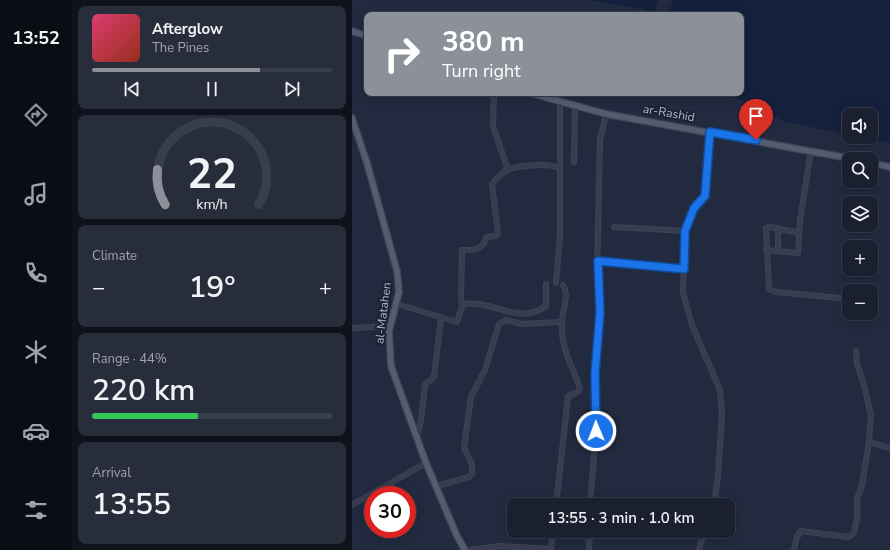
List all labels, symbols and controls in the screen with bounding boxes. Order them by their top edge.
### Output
text: Afterglow [152,19,223,39]
text: 380 m [442,23,525,61]
text: 13:52 [12,26,60,50]
icon: right [376,28,428,80]
text: The Pines [152,39,209,57]
text: Turn right [442,59,521,83]
icon: previous [121,78,143,100]
icon: pause [201,78,223,100]
icon: next [281,78,303,100]
pin [739,99,773,140]
icon: directions [22,101,50,129]
street label: ar-Rashid [642,101,696,125]
icon: arrive [745,105,767,127]
map controls [842,108,878,320]
button: sound [842,108,878,144]
text: 22 [187,145,237,202]
button: search [842,152,878,188]
icon: music [22,180,50,208]
text: km/h [196,194,228,213]
button: layers [842,196,878,232]
button: + [842,240,878,276]
text: Climate [92,247,137,265]
icon: phone [22,259,50,287]
text: 19° [188,267,236,308]
text: − [92,273,105,303]
text: + [319,273,332,303]
street label: al-Matahen [371,281,395,345]
button: − [842,284,878,320]
icon: climate [22,338,50,366]
text: Range · 44% [92,350,167,368]
text: 220 km [92,370,195,411]
position arrow [575,410,617,452]
icon: car [22,417,50,445]
text: Arrival [92,464,131,482]
text: 13:55 [92,484,171,525]
speed limit sign: 30 [364,486,416,538]
icon: filters [22,496,50,524]
text: 13:55 · 3 min · 1.0 km [548,508,694,528]

